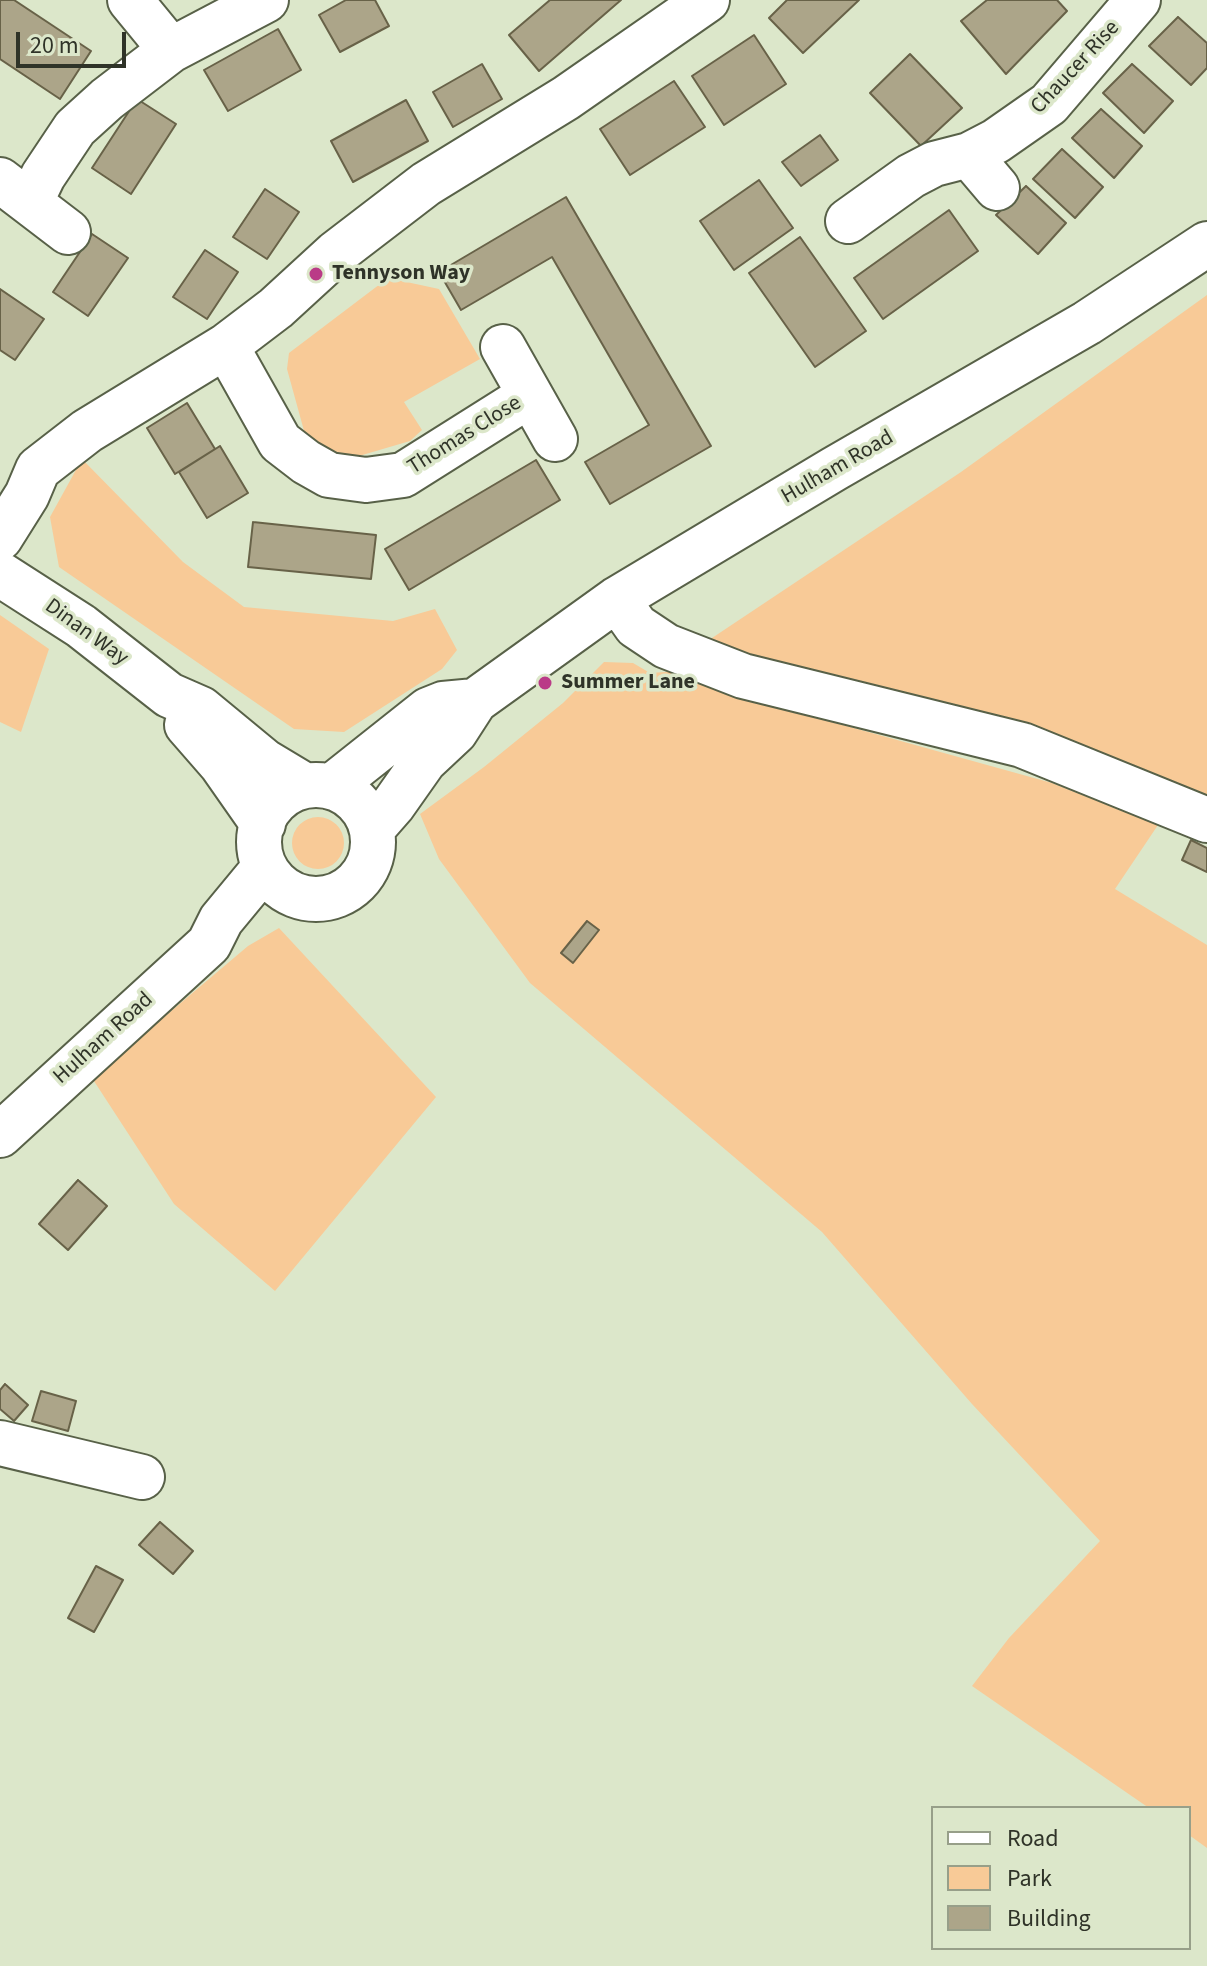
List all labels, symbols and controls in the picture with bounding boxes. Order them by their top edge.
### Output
scale bar [20,16,130,66]
street label: Chaucer Rise [1026,16,1126,120]
text: 20 m [30,28,79,63]
place label: Tennyson Way [332,261,470,287]
marker: Tennyson Way [307,265,325,283]
street label: Thomas Close [403,391,527,481]
street label: Hulham Road [777,425,899,511]
street label: Dinan Way [39,594,133,672]
place label: Summer Lane [561,670,695,696]
marker: Summer Lane [536,674,554,692]
street label: Hulham Road [49,987,159,1091]
legend [931,1806,1191,1950]
text: Road [1007,1821,1059,1856]
text: Park [1007,1861,1052,1896]
text: Building [1007,1901,1091,1936]

